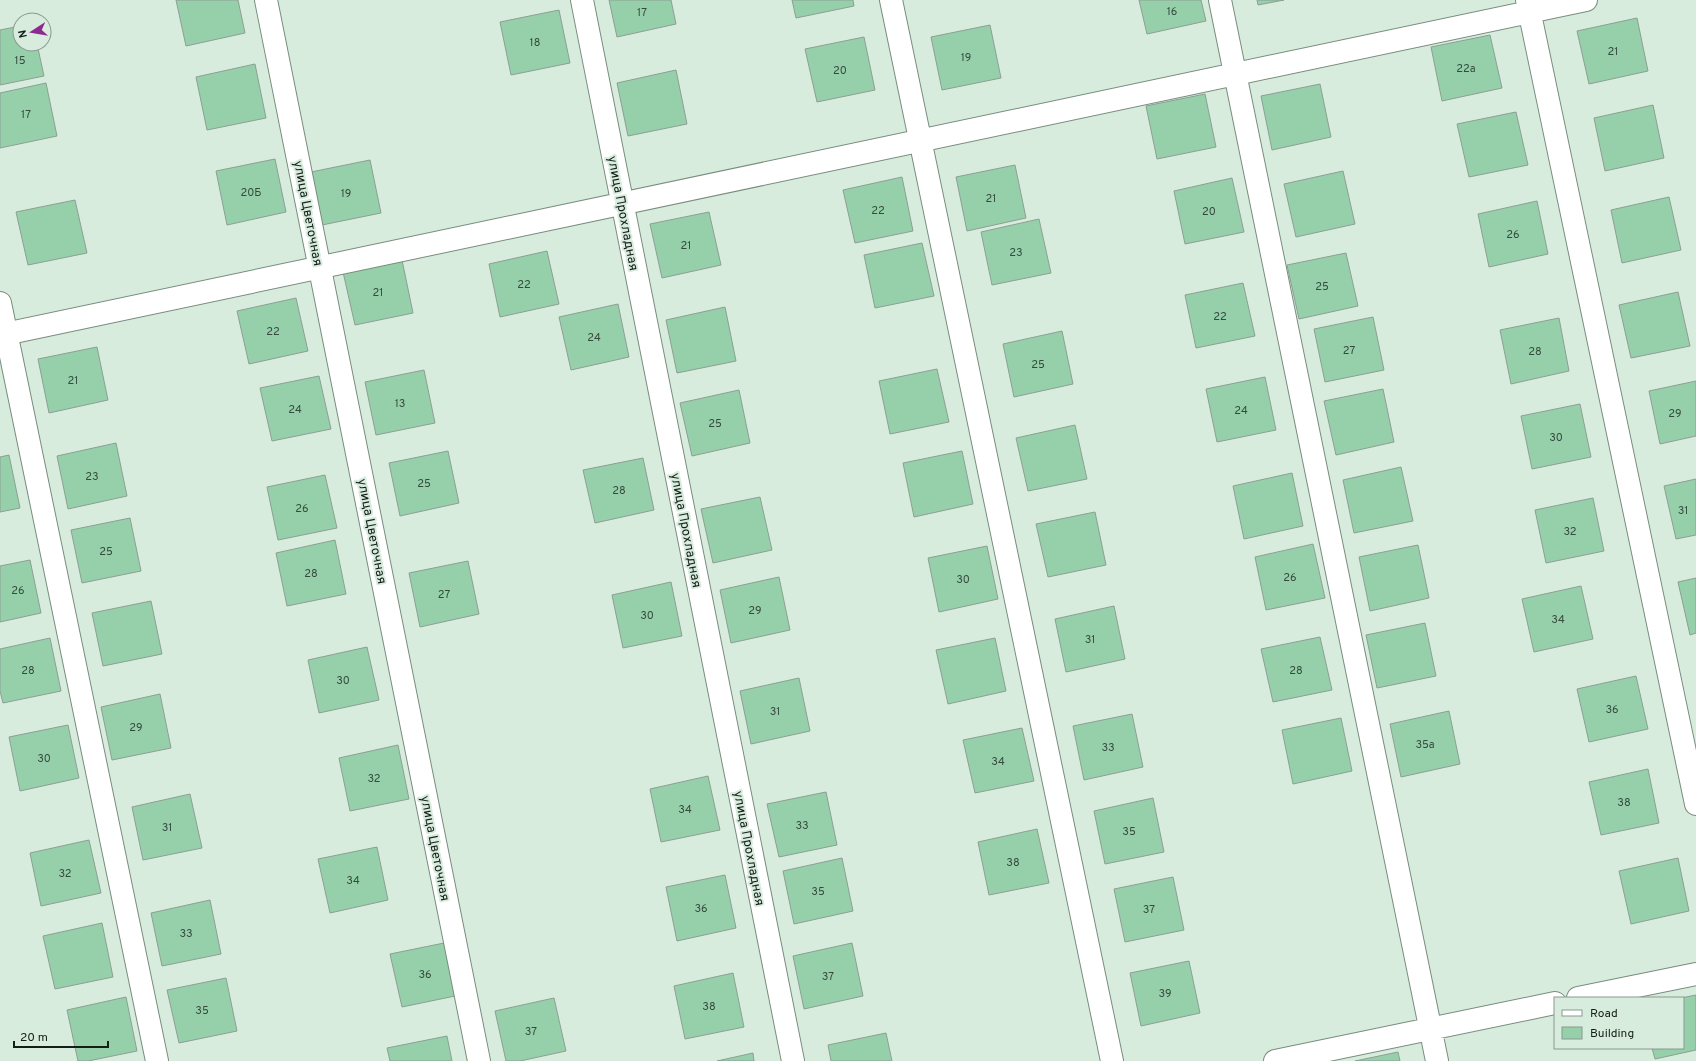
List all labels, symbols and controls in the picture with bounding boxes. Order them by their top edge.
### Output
house number: 16 [1167,5,1177,19]
house number: 17 [637,6,647,20]
north arrow [12,12,52,52]
text: N [16,29,31,39]
house number: 18 [530,36,540,50]
house number: 21 [1608,45,1618,59]
house number: 19 [961,51,971,65]
house number: 15 [15,54,26,68]
house number: 22а [1456,62,1476,76]
house number: 20 [833,64,847,78]
house number: 17 [21,108,31,122]
street label: улица Прохладная [603,155,641,272]
street label: улица Цветочная [289,159,325,267]
house number: 20Б [240,186,262,200]
house number: 19 [341,187,351,201]
house number: 21 [986,192,996,206]
house number: 22 [871,204,885,218]
house number: 20 [1202,205,1216,219]
house number: 26 [1506,228,1520,242]
house number: 21 [681,239,691,253]
house number: 23 [1009,246,1023,260]
house number: 22 [517,278,531,292]
house number: 25 [1315,280,1329,294]
house number: 21 [373,286,383,300]
house number: 22 [1213,310,1227,324]
house number: 22 [266,325,280,339]
house number: 24 [587,331,601,345]
house number: 27 [1343,344,1355,358]
house number: 28 [1528,345,1542,359]
house number: 25 [1031,358,1045,372]
house number: 21 [68,374,78,388]
house number: 13 [395,397,405,411]
house number: 24 [288,403,302,417]
house number: 24 [1234,404,1248,418]
house number: 29 [1668,407,1682,421]
house number: 25 [708,417,722,431]
house number: 30 [1549,431,1563,445]
house number: 23 [85,470,99,484]
street label: улица Прохладная [666,472,704,589]
street label: улица Цветочная [353,477,389,585]
house number: 25 [417,477,431,491]
house number: 28 [612,484,626,498]
house number: 26 [295,502,309,516]
house number: 31 [1678,504,1688,518]
house number: 32 [1563,525,1577,539]
house number: 25 [99,545,113,559]
house number: 28 [304,567,318,581]
house number: 26 [1283,571,1297,585]
house number: 30 [956,573,970,587]
house number: 26 [11,584,25,598]
house number: 27 [438,588,450,602]
house number: 29 [748,604,762,618]
house number: 30 [640,609,654,623]
house number: 34 [1551,613,1565,627]
house number: 31 [1085,633,1095,647]
house number: 28 [21,664,35,678]
house number: 28 [1289,664,1303,678]
house number: 30 [336,674,350,688]
house number: 36 [1605,703,1619,717]
house number: 31 [770,705,780,719]
house number: 29 [129,721,143,735]
house number: 35а [1415,738,1435,752]
house number: 33 [1101,741,1115,755]
house number: 30 [37,752,51,766]
house number: 34 [991,755,1005,769]
house number: 32 [367,772,381,786]
street label: улица Прохладная [729,790,767,907]
street label: улица Цветочная [416,794,452,902]
house number: 38 [1617,796,1631,810]
house number: 34 [678,803,692,817]
house number: 33 [795,819,809,833]
house number: 31 [162,821,172,835]
house number: 35 [1122,825,1136,839]
house number: 38 [1006,856,1020,870]
house number: 32 [58,867,72,881]
house number: 34 [346,874,360,888]
house number: 35 [811,885,825,899]
house number: 36 [694,902,708,916]
house number: 37 [1143,903,1155,917]
house number: 33 [179,927,193,941]
house number: 36 [418,968,432,982]
house number: 37 [822,970,834,984]
house number: 39 [1159,987,1171,1001]
legend [1554,997,1684,1049]
house number: 38 [702,1000,716,1014]
house number: 35 [195,1004,209,1018]
text: Road [1590,1006,1618,1022]
scale bar [14,1023,108,1049]
house number: 37 [525,1025,537,1039]
text: Building [1590,1026,1634,1042]
text: 20 m [20,1030,48,1046]

